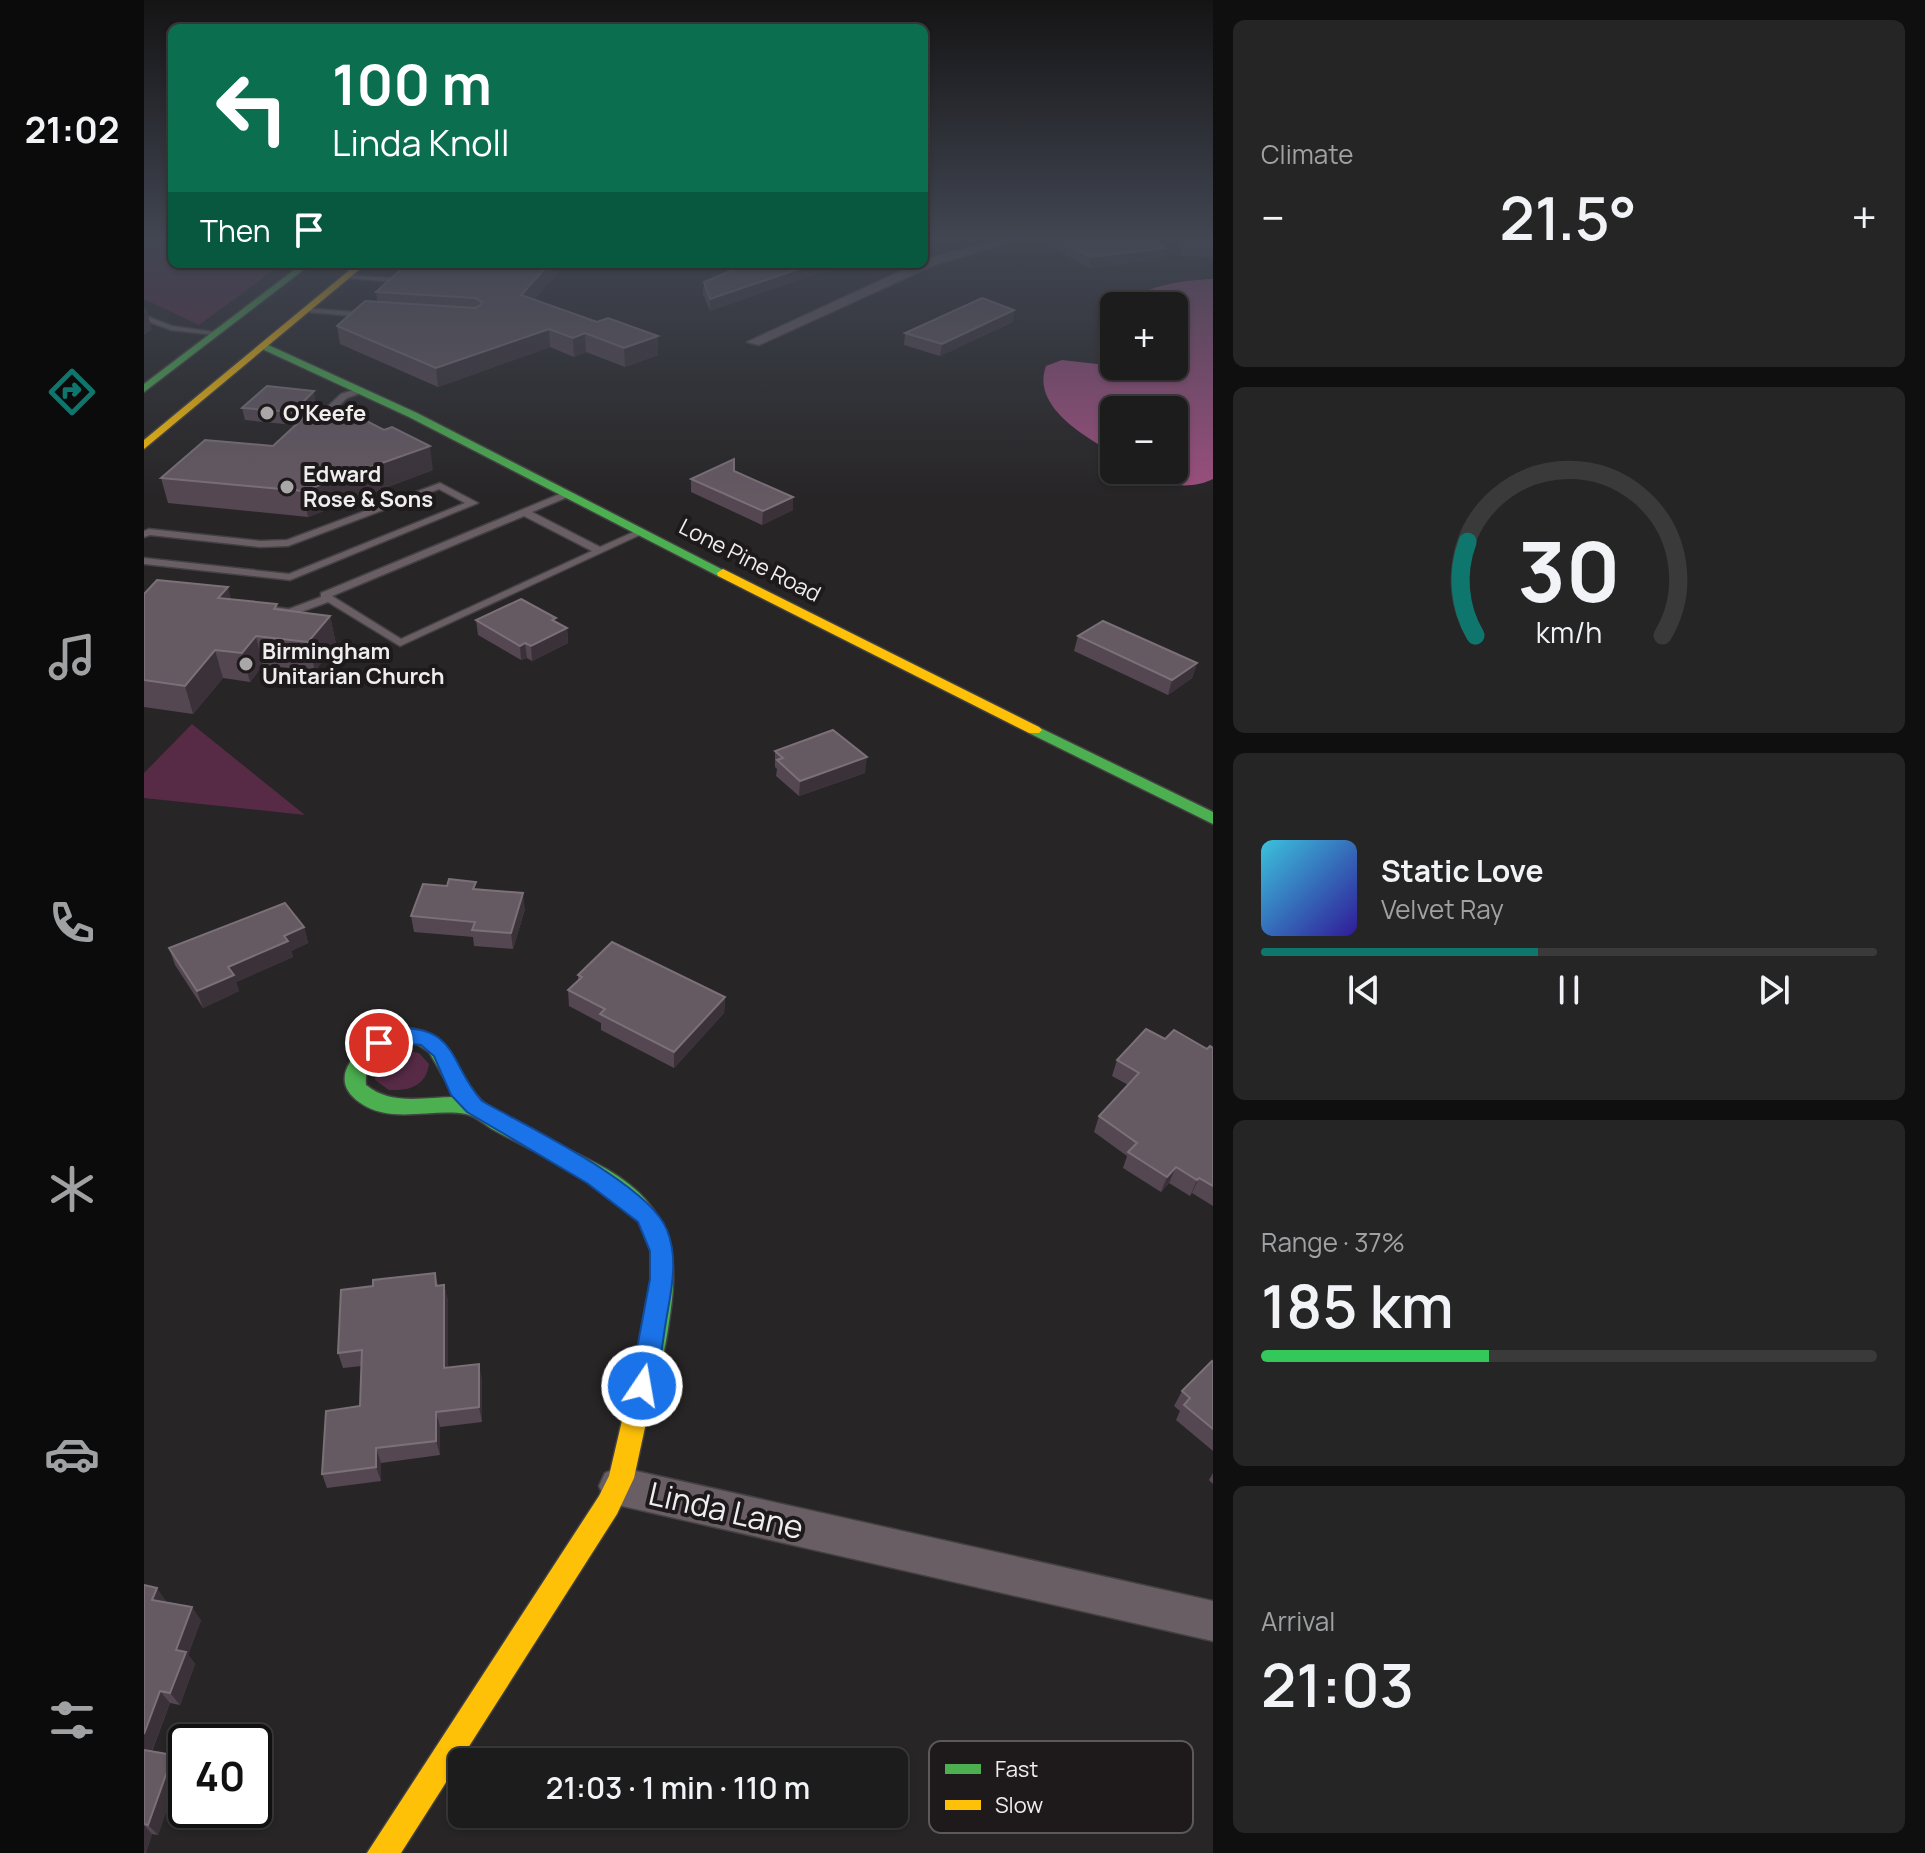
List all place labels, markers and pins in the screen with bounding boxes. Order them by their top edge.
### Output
place label: O'Keefe [283,398,366,428]
marker: O'Keefe [258,404,276,422]
place label: Edward Rose & Sons [303,459,433,514]
marker: Edward Rose & Sons [278,478,296,496]
place label: Birmingham Unitarian Church [262,636,445,691]
marker: Birmingham Unitarian Church [237,655,255,673]
pin [345,1009,413,1077]

